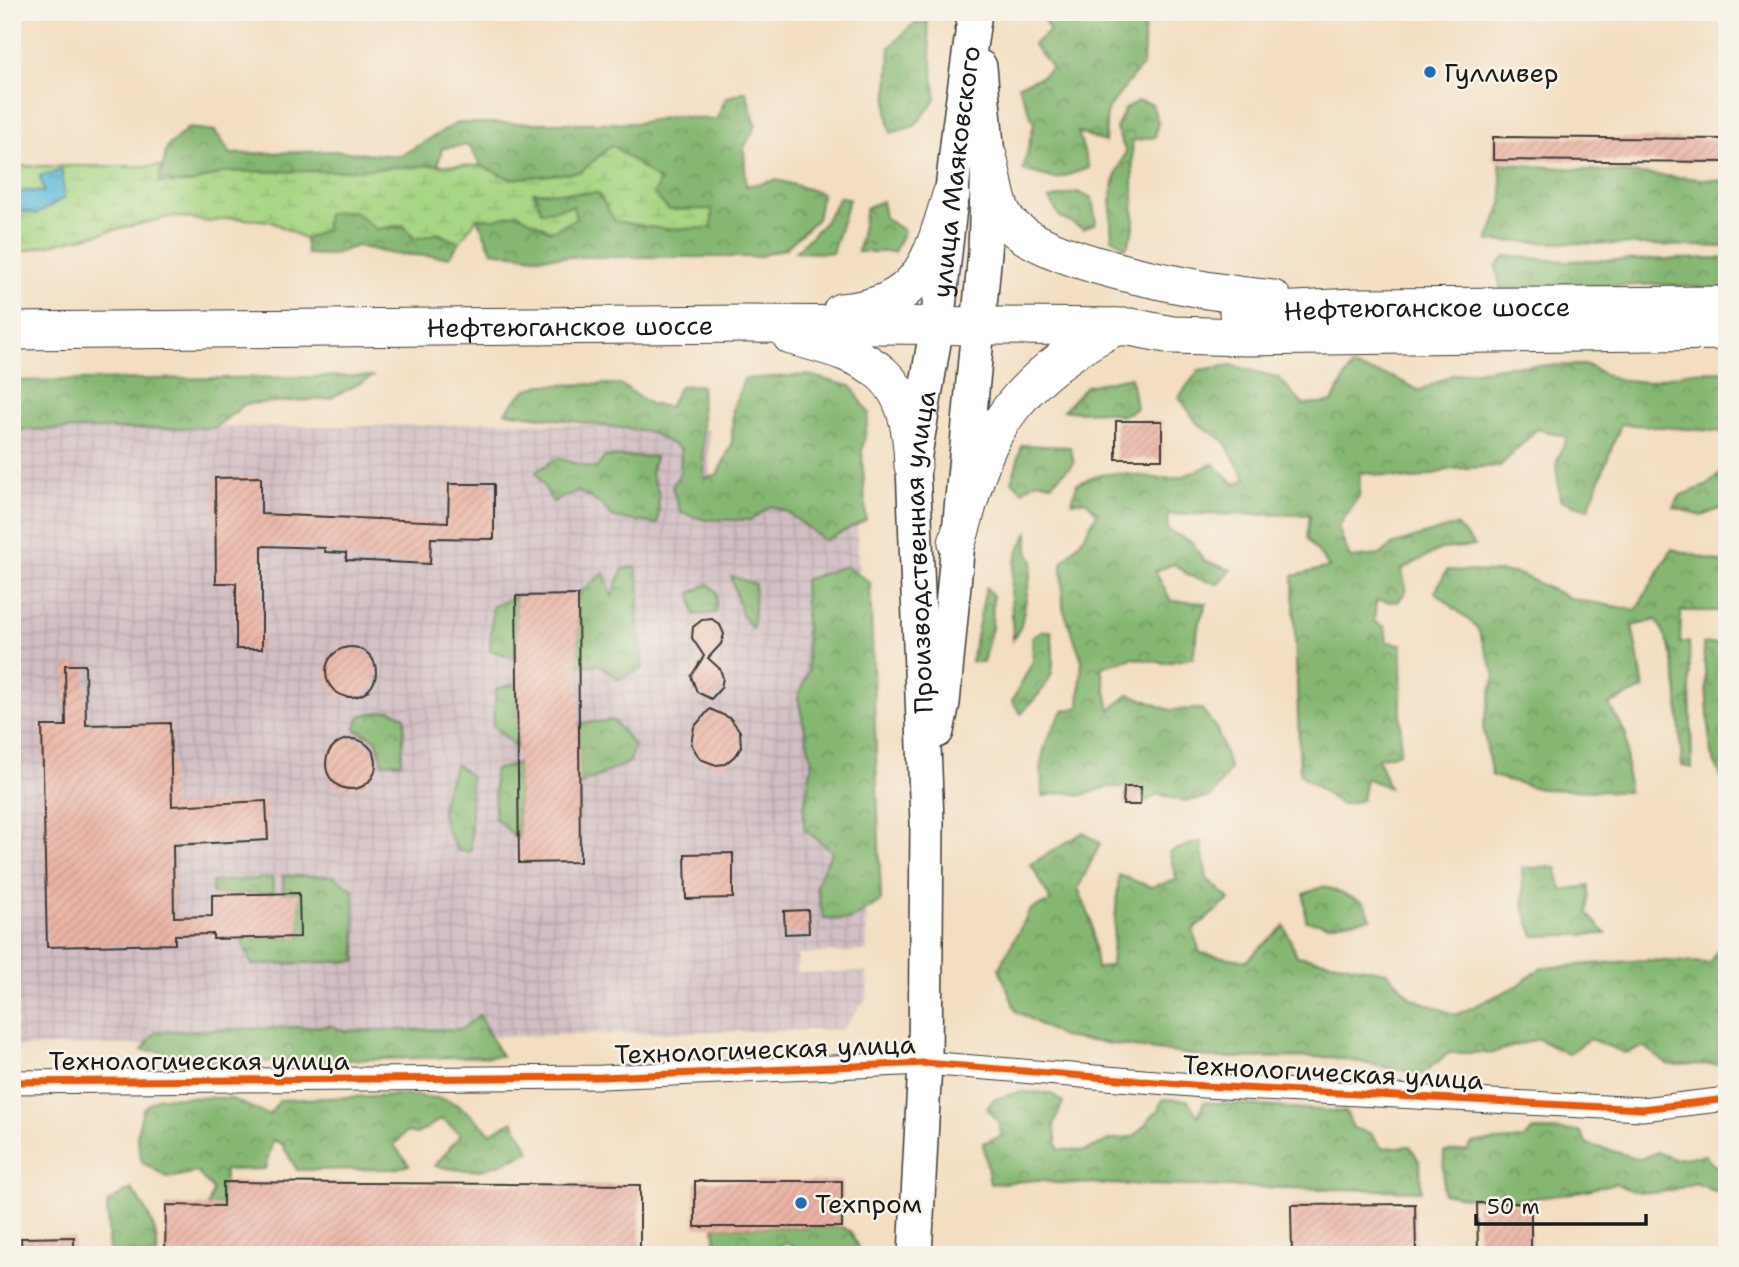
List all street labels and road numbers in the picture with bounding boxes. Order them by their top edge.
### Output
street label: улица Маяковского [923,43,988,299]
street label: Нефтеюганское шоссе [1283,288,1570,328]
street label: Нефтеюганское шоссе [426,307,714,345]
street label: Производственная улица [895,387,943,714]
street label: Технологическая улица [614,1026,916,1072]
street label: Технологическая улица [48,1043,350,1078]
street label: Технологическая улица [1182,1047,1484,1097]

